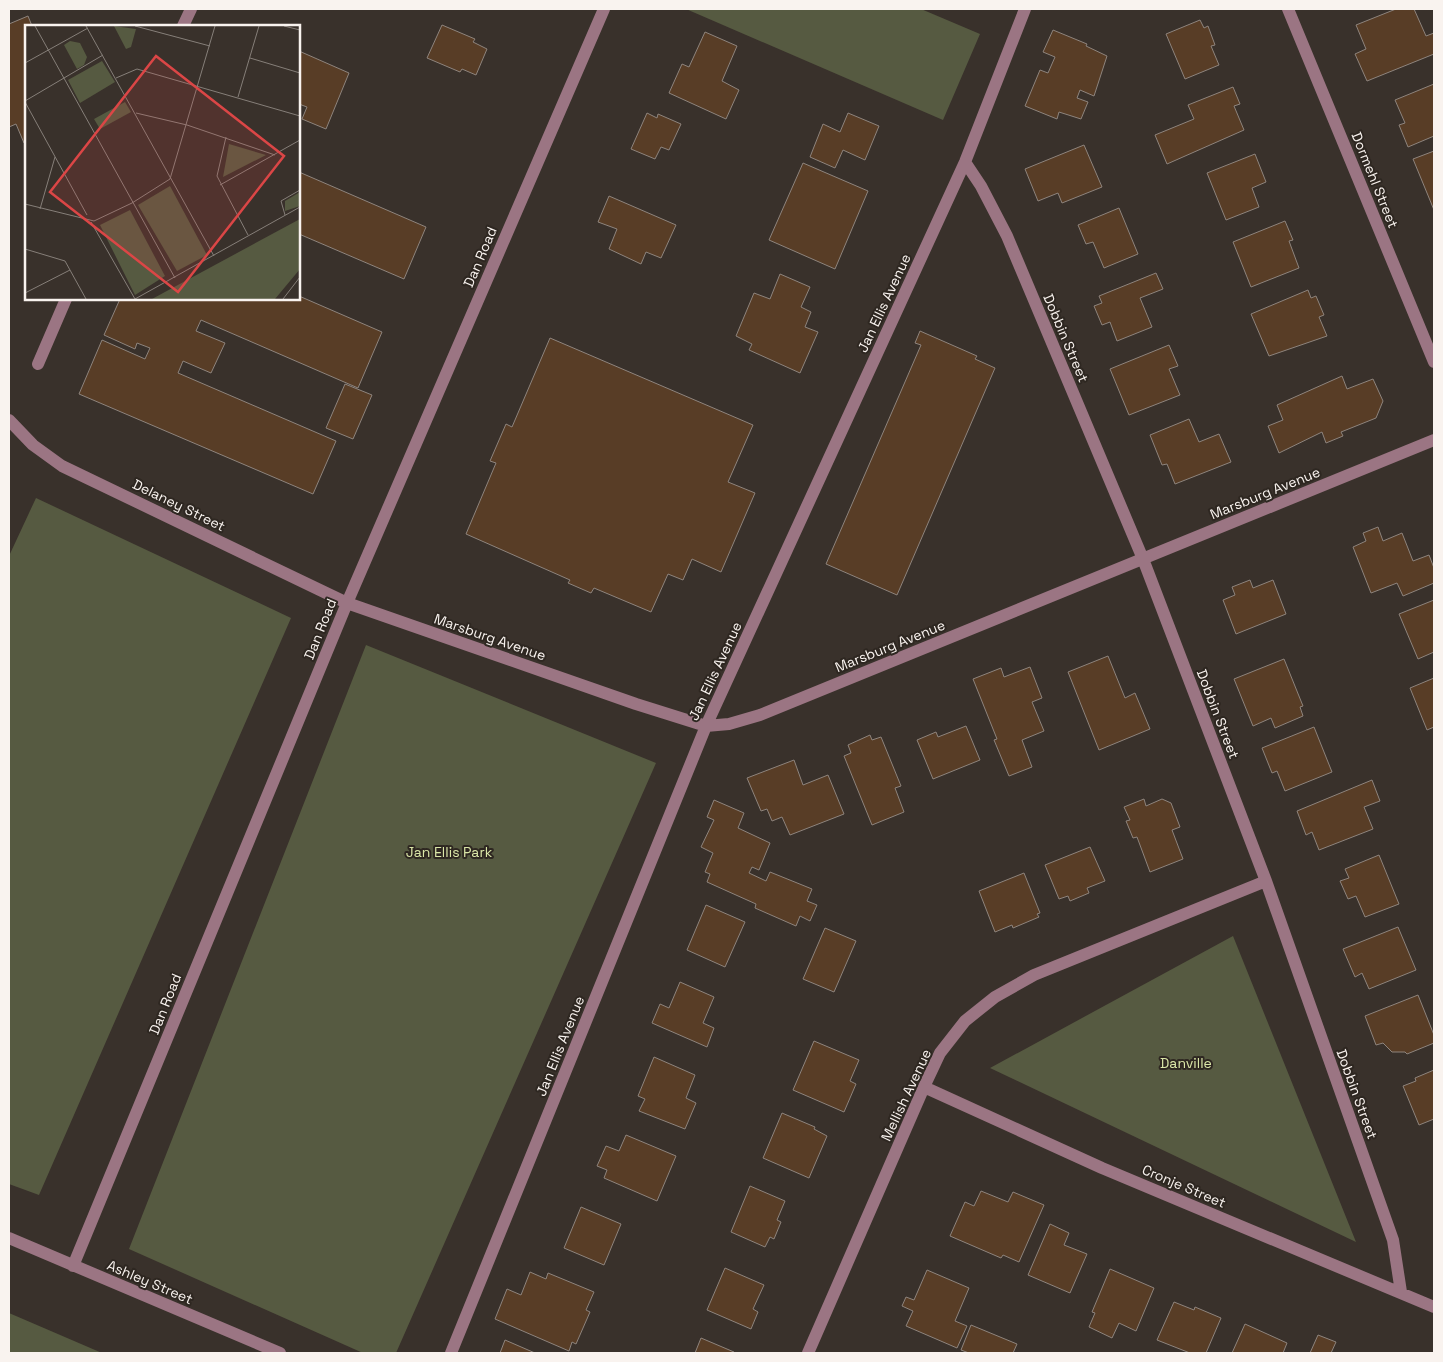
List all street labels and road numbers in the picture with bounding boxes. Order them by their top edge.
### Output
street label: Dormehl Street [1348,129,1402,231]
street label: Dan Road [459,224,501,290]
street label: Jan Ellis Avenue [853,251,915,355]
street label: Dobbin Street [1039,291,1093,385]
street label: Marsburg Avenue [1207,463,1323,523]
street label: Delaney Street [130,475,228,535]
street label: Dan Road [300,596,340,662]
street label: Marsburg Avenue [432,609,548,665]
street label: Marsburg Avenue [832,616,948,676]
street label: Jan Ellis Avenue [684,619,746,723]
street label: Dobbin Street [1193,667,1243,761]
street label: Dan Road [145,971,185,1037]
street label: Jan Ellis Avenue [532,993,588,1099]
street label: Mellish Avenue [877,1046,935,1144]
street label: Dobbin Street [1332,1047,1382,1141]
street label: Cronje Street [1139,1160,1229,1212]
street label: Ashley Street [104,1256,196,1308]

